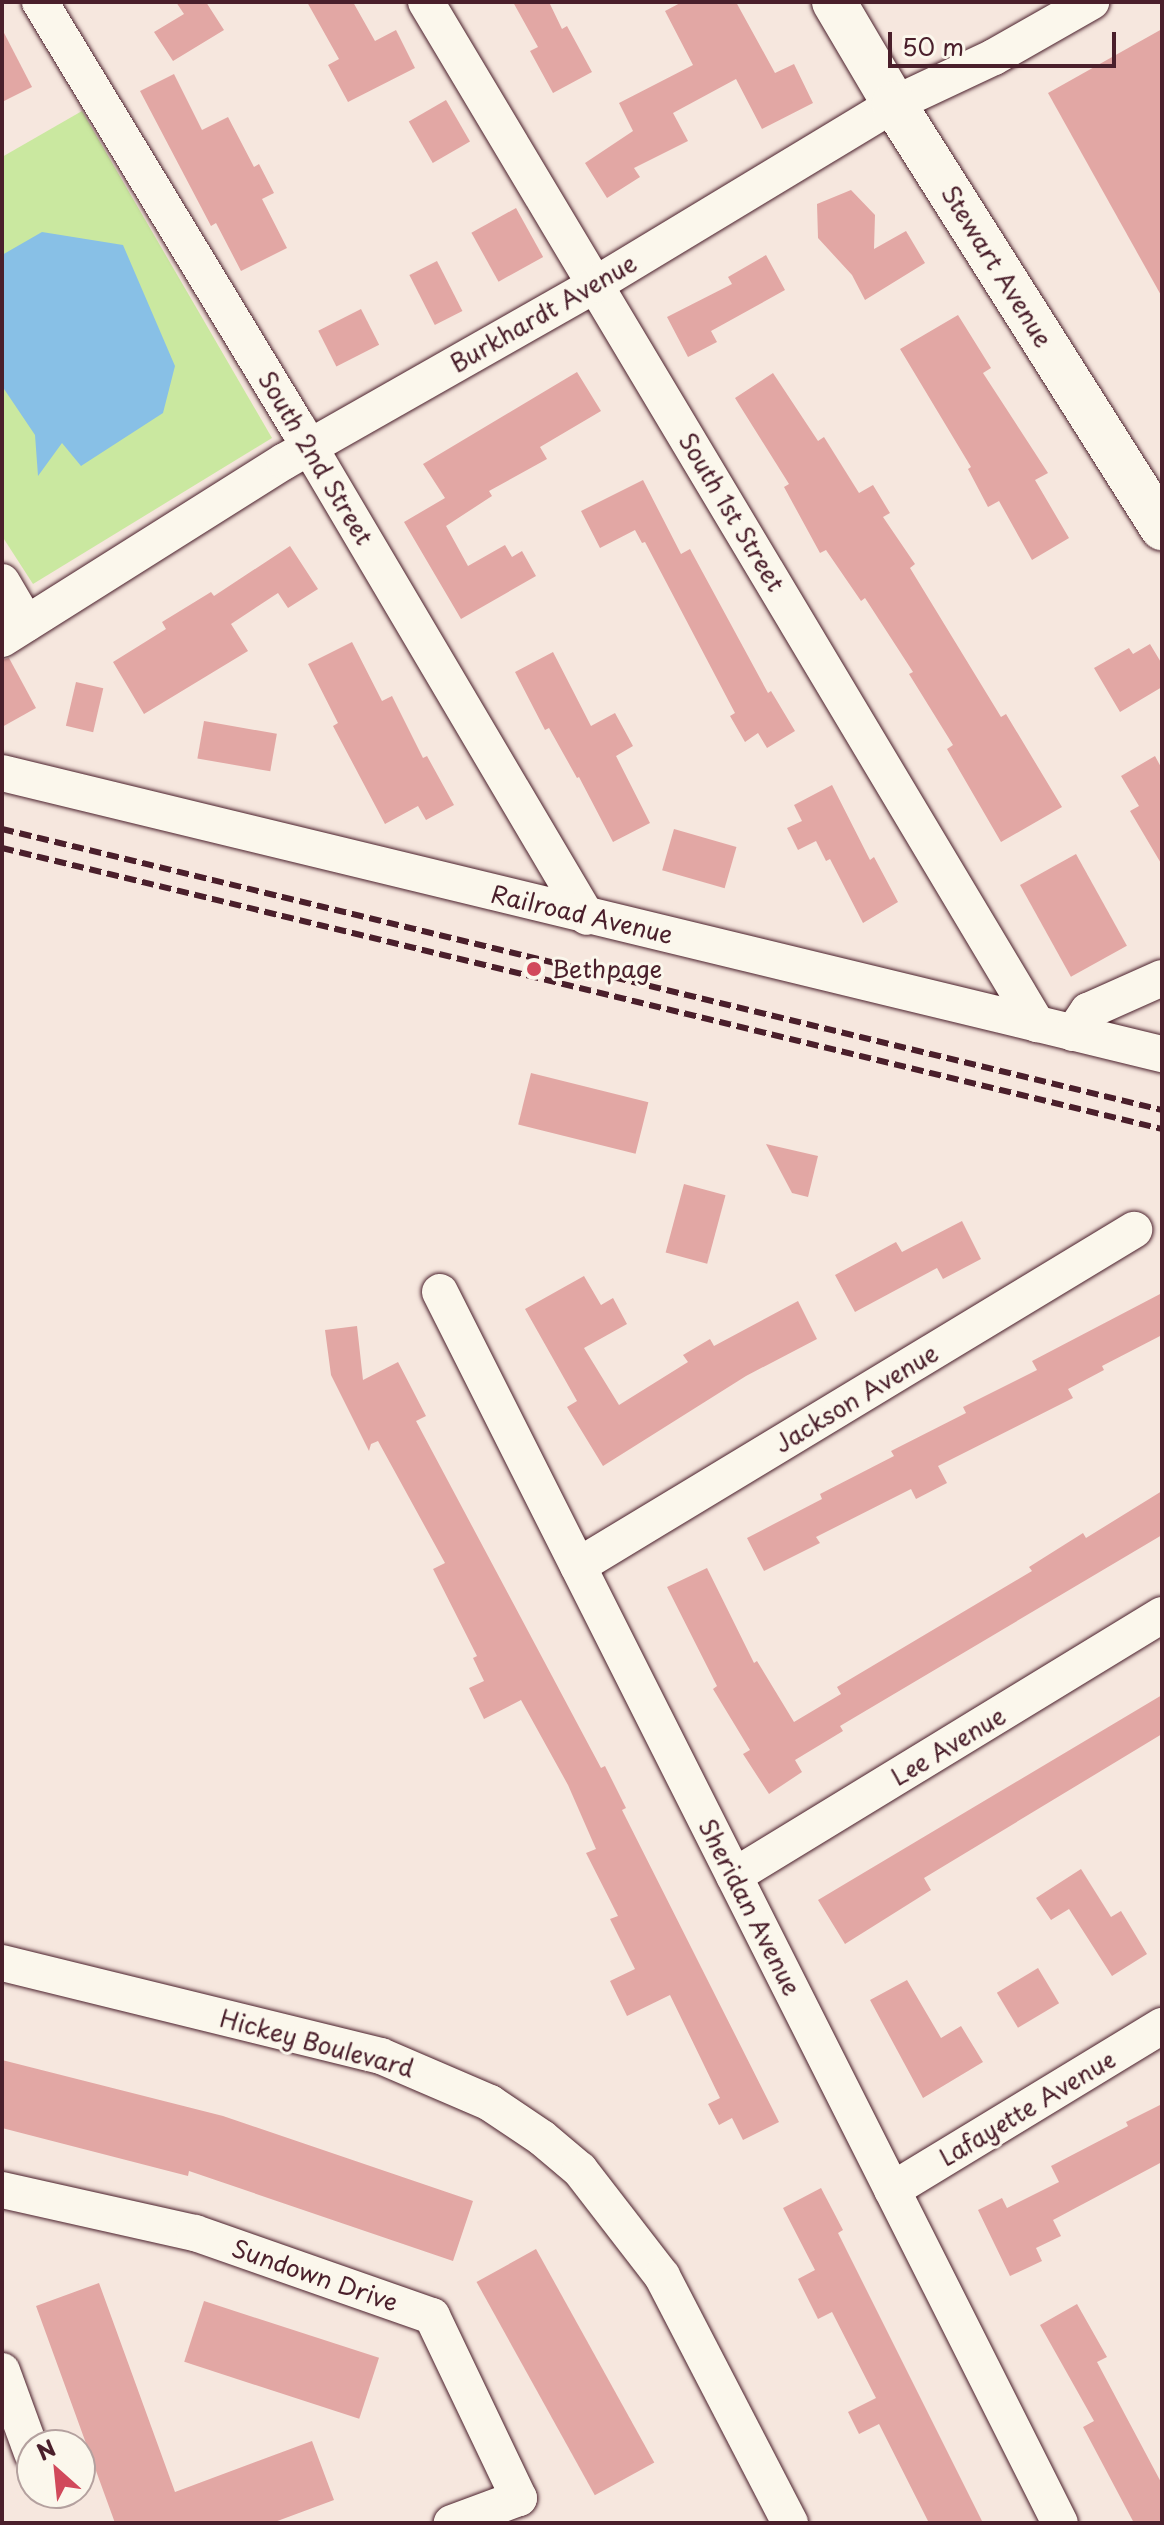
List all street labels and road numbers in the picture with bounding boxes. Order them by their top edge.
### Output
street label: Stewart Avenue [936,181,1058,351]
street label: Burkhardt Avenue [445,248,641,378]
street label: South 2nd Street [252,365,380,551]
street label: South 1st Street [672,425,792,599]
street label: Railroad Avenue [488,879,676,949]
street label: Jackson Avenue [770,1339,942,1457]
street label: Lee Avenue [885,1700,1011,1792]
street label: Sheridan Avenue [693,1815,807,1999]
street label: Hickey Boulevard [217,2003,417,2083]
street label: Lafayette Avenue [935,2045,1119,2171]
street label: Sundown Drive [229,2233,401,2317]

